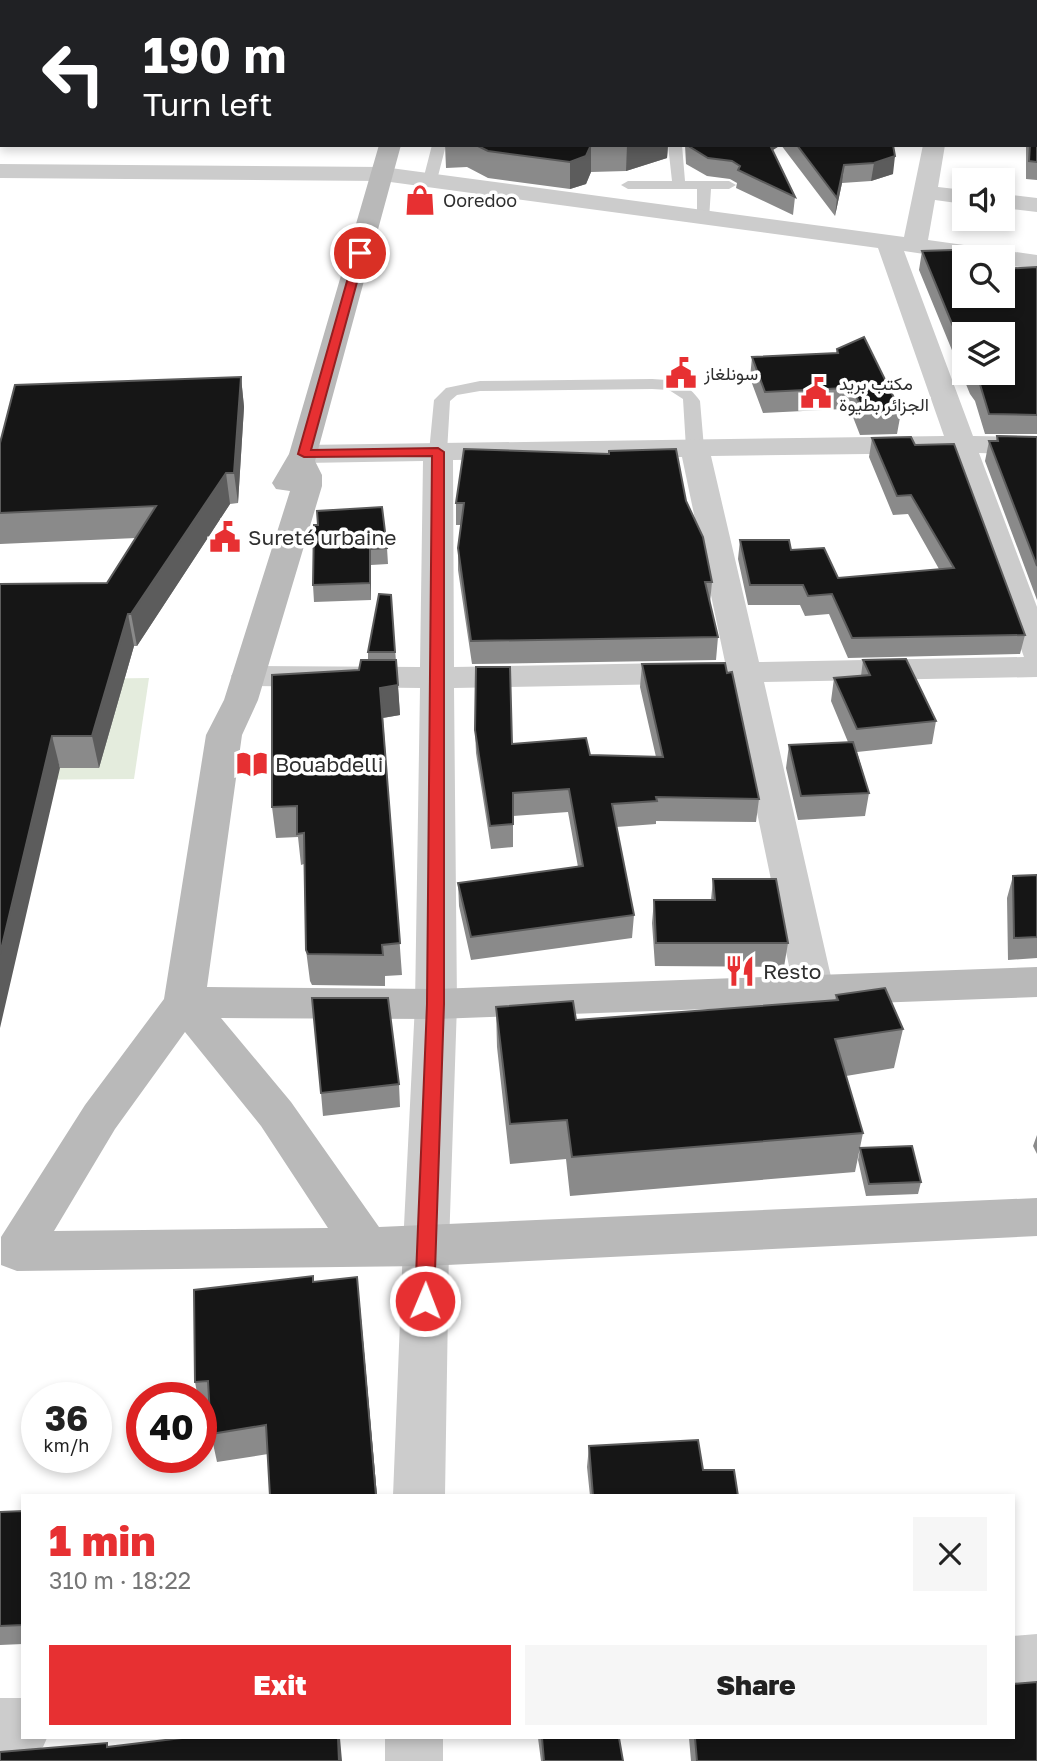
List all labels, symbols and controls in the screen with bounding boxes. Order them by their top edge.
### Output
text: 190 m [143,25,286,84]
icon: left [28,28,119,119]
text: Turn left [143,85,272,123]
map controls [952,168,1015,385]
button: sound [952,168,1015,231]
shop icon: Ooredoo [403,183,437,217]
place label: Ooredoo [443,189,517,211]
pin [330,223,390,283]
icon: arrive [341,234,379,272]
button: search [952,245,1015,308]
button: layers [952,322,1015,385]
public building icon: سونلغاز [664,356,698,390]
place label: سونلغاز [703,362,758,385]
place label: مكتب بريد الجزائر بطيوة [839,372,929,416]
public building icon: مكتب بريد الجزائر بطيوة [799,376,833,410]
public building icon: Sureté urbaine [208,520,242,554]
place label: Sureté urbaine [248,524,397,550]
library icon: Bouabdelli [235,747,269,781]
place label: Bouabdelli [275,751,383,777]
restaurant icon: Resto [723,954,757,988]
place label: Resto [763,958,821,984]
position arrow [388,1264,462,1338]
speed limit sign: 40 [126,1382,217,1473]
text: 36 [45,1397,88,1439]
text: km/h [44,1434,89,1456]
text: 1 min [49,1515,156,1565]
button: close [913,1517,987,1591]
text: 310 m · 18:22 [49,1566,191,1594]
button: Exit [49,1645,511,1725]
button: Share [525,1645,987,1725]

